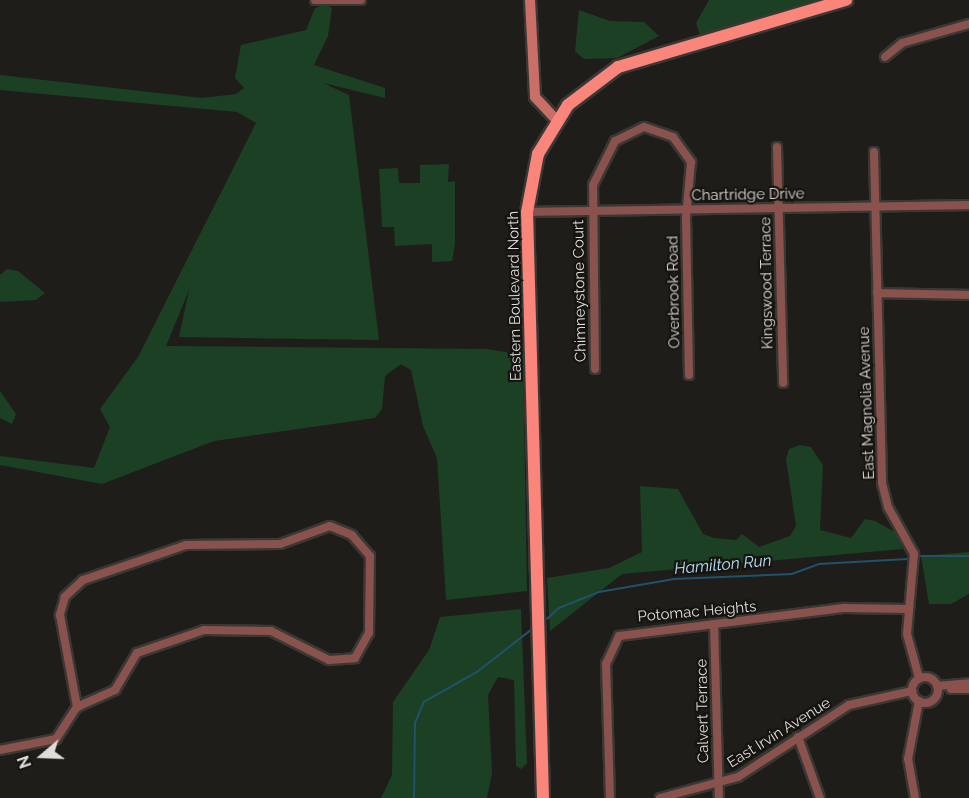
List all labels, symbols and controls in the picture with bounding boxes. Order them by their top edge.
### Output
street label: Chartridge Drive [691,185,805,205]
street label: Eastern Boulevard North [505,211,525,381]
street label: Kingswood Terrace [757,216,777,350]
street label: Chimneystone Court [570,220,590,362]
street label: Overbrook Road [664,235,684,349]
street label: East Magnolia Avenue [855,326,879,480]
water label: Hamilton Run [674,551,772,579]
street label: Potomac Heights [637,598,757,626]
street label: Calvert Terrace [693,658,713,764]
street label: East Irvin Avenue [724,694,834,772]
north arrow [12,726,72,786]
text: N [14,753,35,771]

